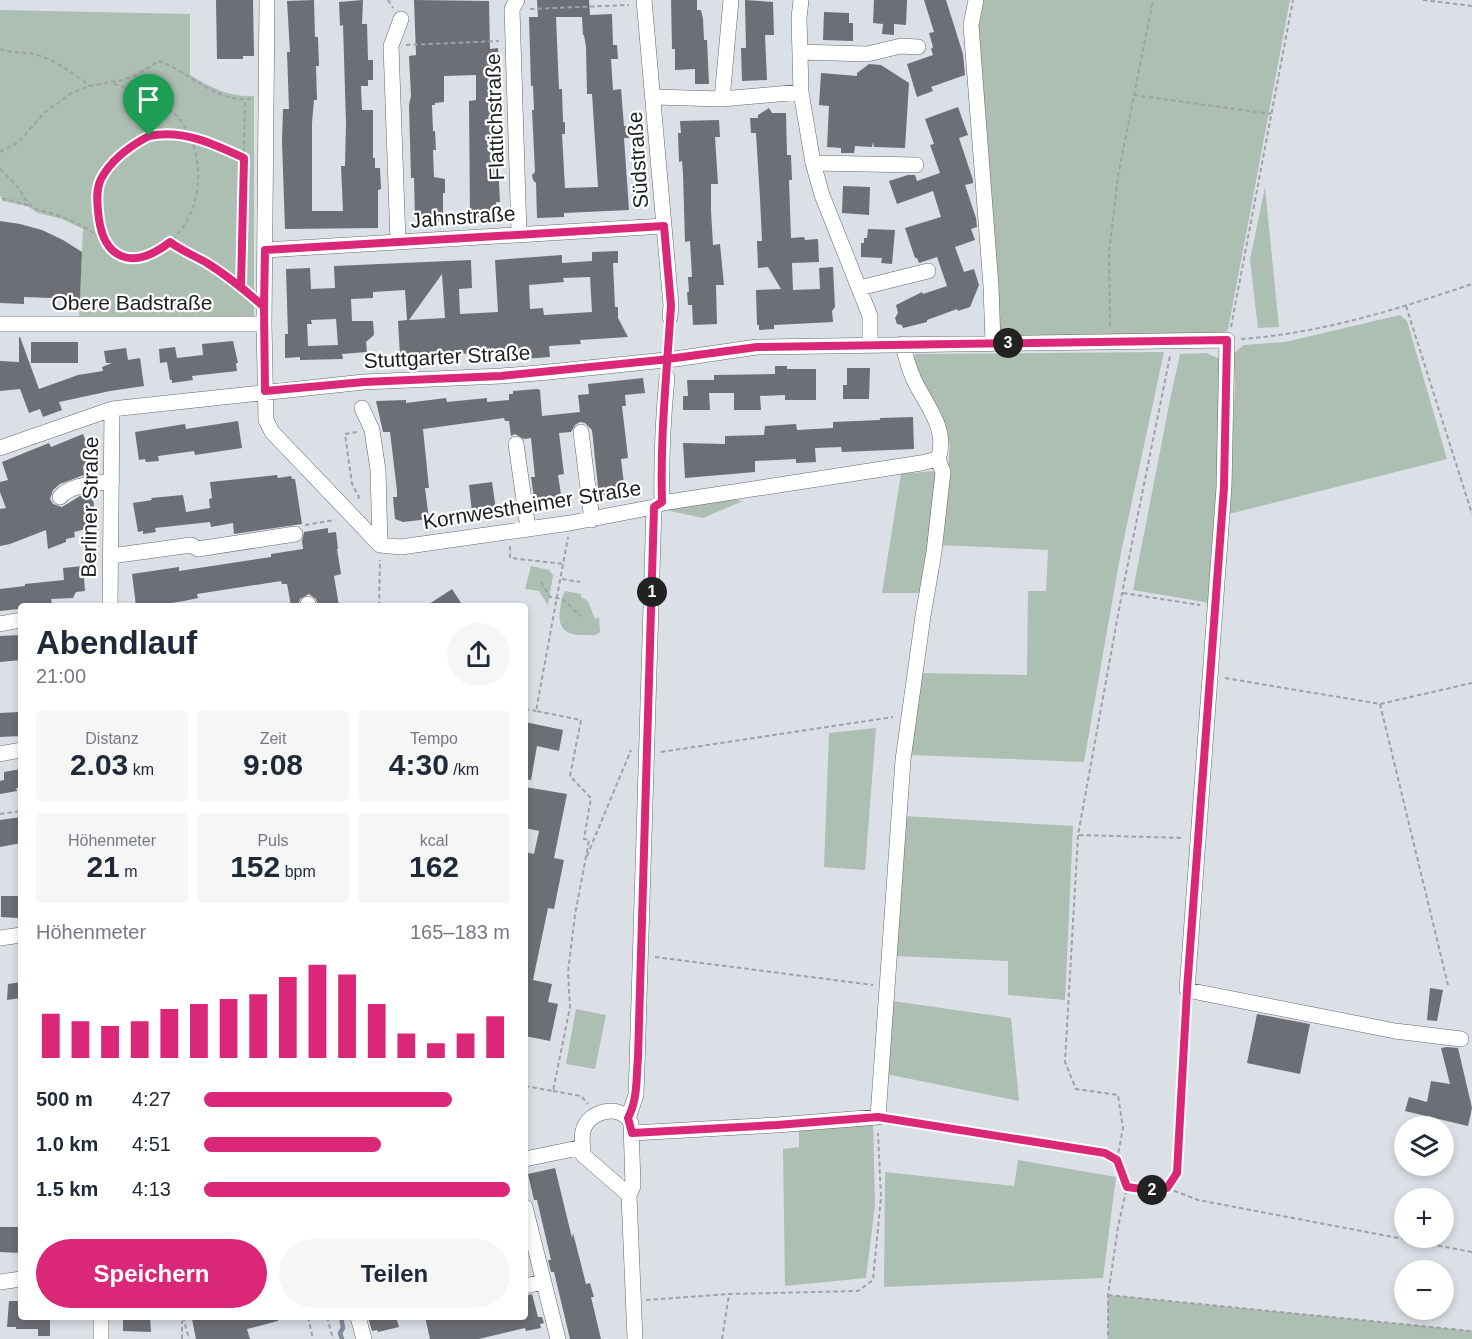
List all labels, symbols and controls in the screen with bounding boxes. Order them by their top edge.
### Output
street label: Flattichstraße [481,53,508,181]
pin [123,74,174,136]
icon: arrive [132,83,165,116]
street label: Südstraße [623,111,652,209]
street label: Jahnstraße [410,201,516,232]
street label: Obere Badstraße [51,291,213,314]
pin: 3 [993,328,1023,358]
text: 3 [1004,334,1012,351]
street label: Stuttgarter Straße [363,341,531,372]
street label: Berliner Straße [77,436,102,578]
street label: Kornwestheimer Straße [421,476,643,533]
pin: 1 [637,577,667,607]
text: 1 [648,583,656,600]
button: share [447,623,510,686]
text: Abendlauf [36,624,197,661]
text: 21:00 [36,665,86,687]
text: Distanz [85,730,139,747]
text: Zeit [260,730,286,747]
text: Tempo [410,730,458,747]
text: 2.03 [70,748,128,781]
text: 9:08 [243,748,303,781]
text: 4:30 [389,748,449,781]
text: km [128,761,154,778]
text: /km [449,761,479,778]
text: Höhenmeter [68,832,156,849]
text: Puls [257,832,289,849]
text: kcal [420,832,448,849]
text: 21 [86,850,120,883]
text: 152 [230,850,280,883]
text: 162 [409,850,459,883]
text: m [120,863,138,880]
text: bpm [280,863,316,880]
text: Höhenmeter [36,921,146,943]
text: 165–183 m [410,921,510,943]
text: 500 m [36,1088,93,1110]
text: 4:27 [132,1088,171,1110]
map controls [1394,1116,1454,1320]
button: layers [1394,1116,1454,1176]
text: 1.0 km [36,1133,98,1155]
text: 4:51 [132,1133,171,1155]
pin: 2 [1137,1175,1167,1205]
text: 1.5 km [36,1178,98,1200]
text: 4:13 [132,1178,171,1200]
text: 2 [1148,1181,1156,1198]
button: + [1394,1188,1454,1248]
button: Speichern [36,1239,267,1308]
button: Teilen [279,1239,510,1308]
button: − [1394,1260,1454,1320]

